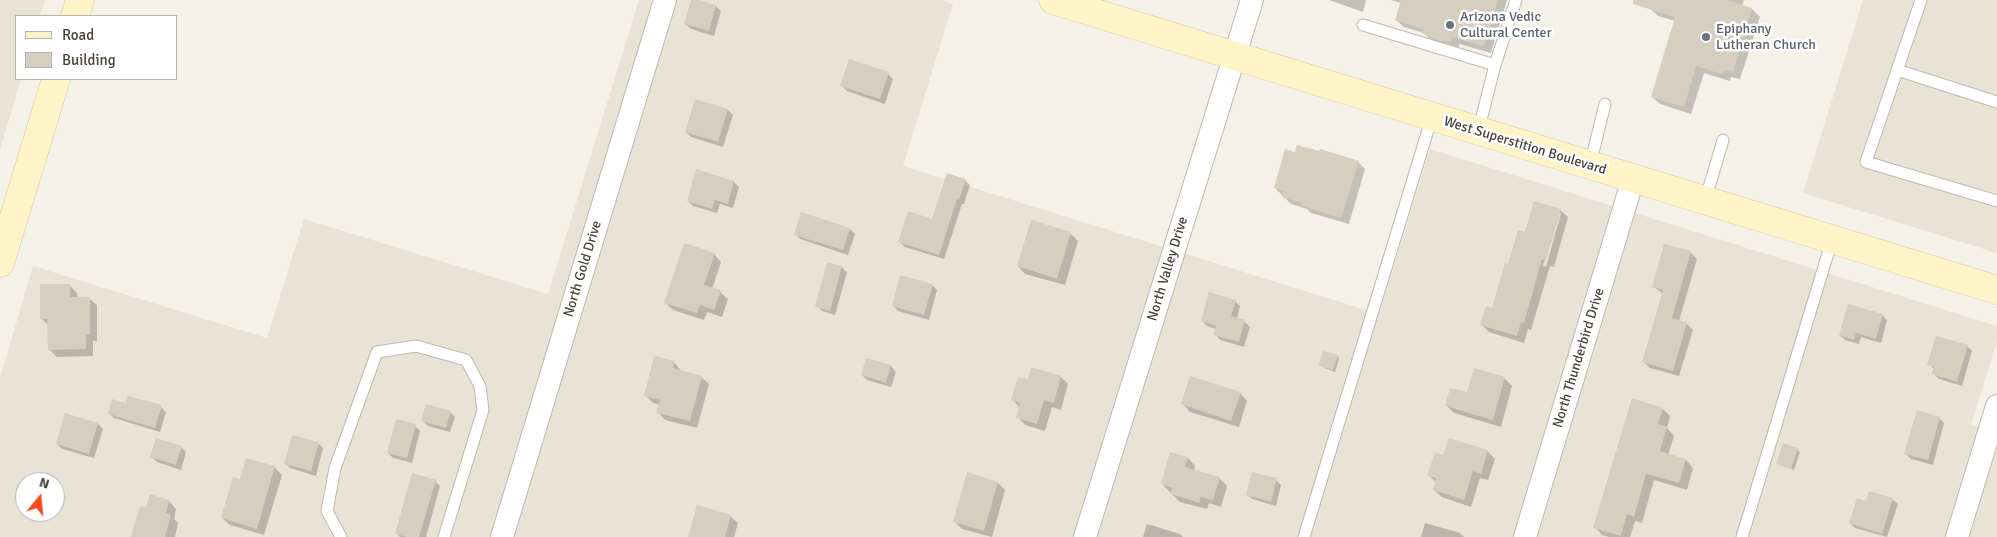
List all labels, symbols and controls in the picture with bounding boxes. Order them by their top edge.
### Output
place label: Arizona Vedic Cultural Center [1460,9,1552,41]
legend [15,15,178,80]
marker: Arizona Vedic Cultural Center [1444,19,1456,31]
place label: Epiphany Lutheran Church [1716,21,1816,54]
text: Road [62,26,94,44]
marker: Epiphany Lutheran Church [1700,31,1712,43]
text: Building [62,51,116,69]
street label: West Superstition Boulevard [1442,113,1608,179]
street label: North Valley Drive [1144,215,1192,323]
street label: North Gold Drive [560,219,606,319]
street label: North Thunderbird Drive [1550,286,1608,430]
north arrow [15,472,65,522]
text: N [37,474,51,493]

